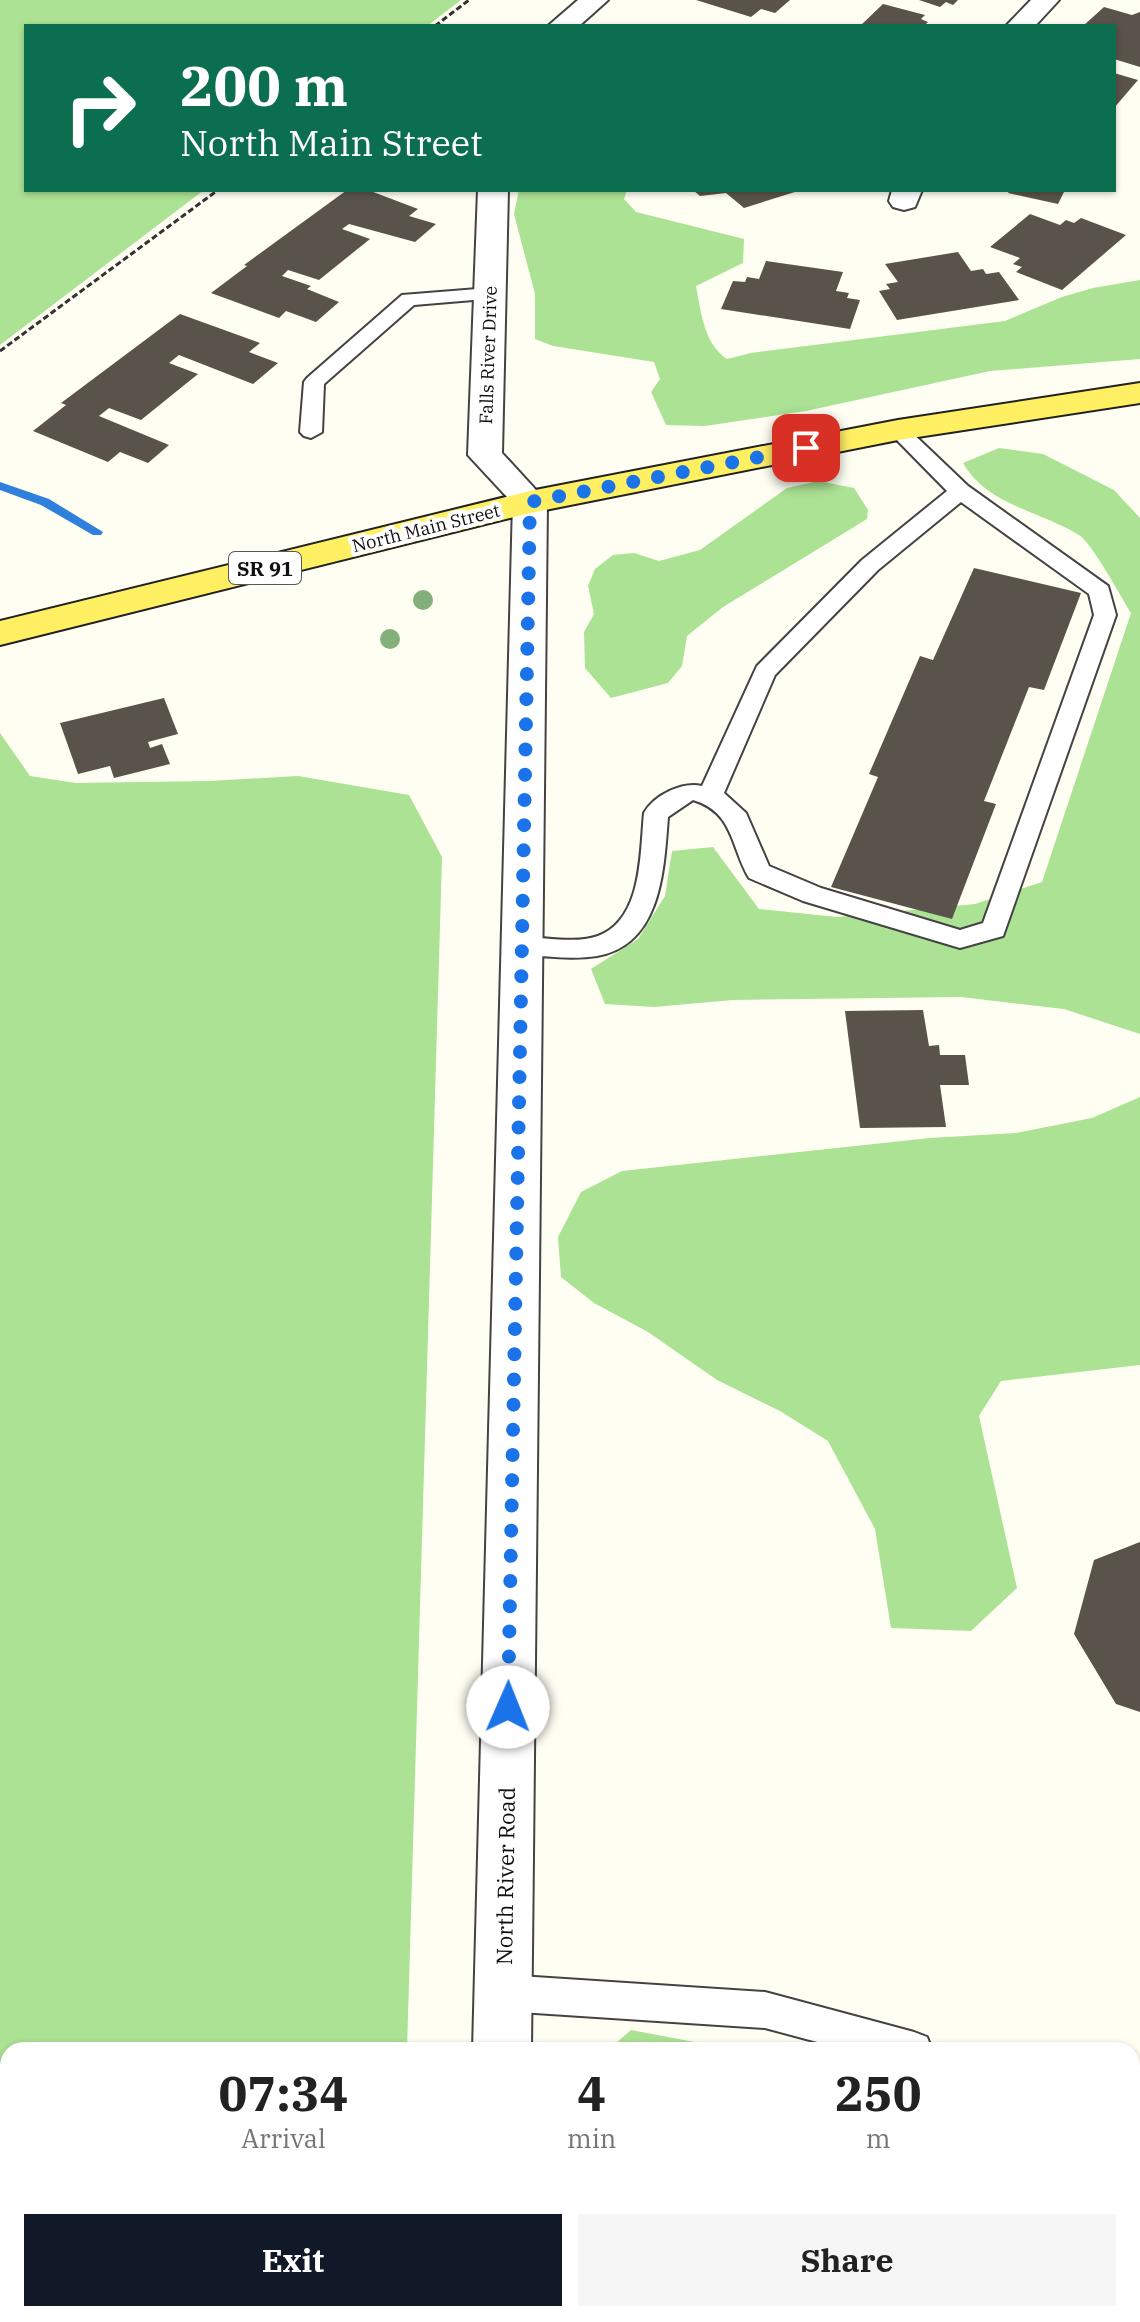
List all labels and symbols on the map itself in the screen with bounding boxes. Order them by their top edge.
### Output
street label: Falls River Drive [474,285,502,425]
pin [772,414,840,482]
street label: North Main Street [350,499,502,557]
road number: SR 91 [229,552,301,584]
position arrow [466,1665,550,1749]
street label: North River Road [489,1787,521,1965]

